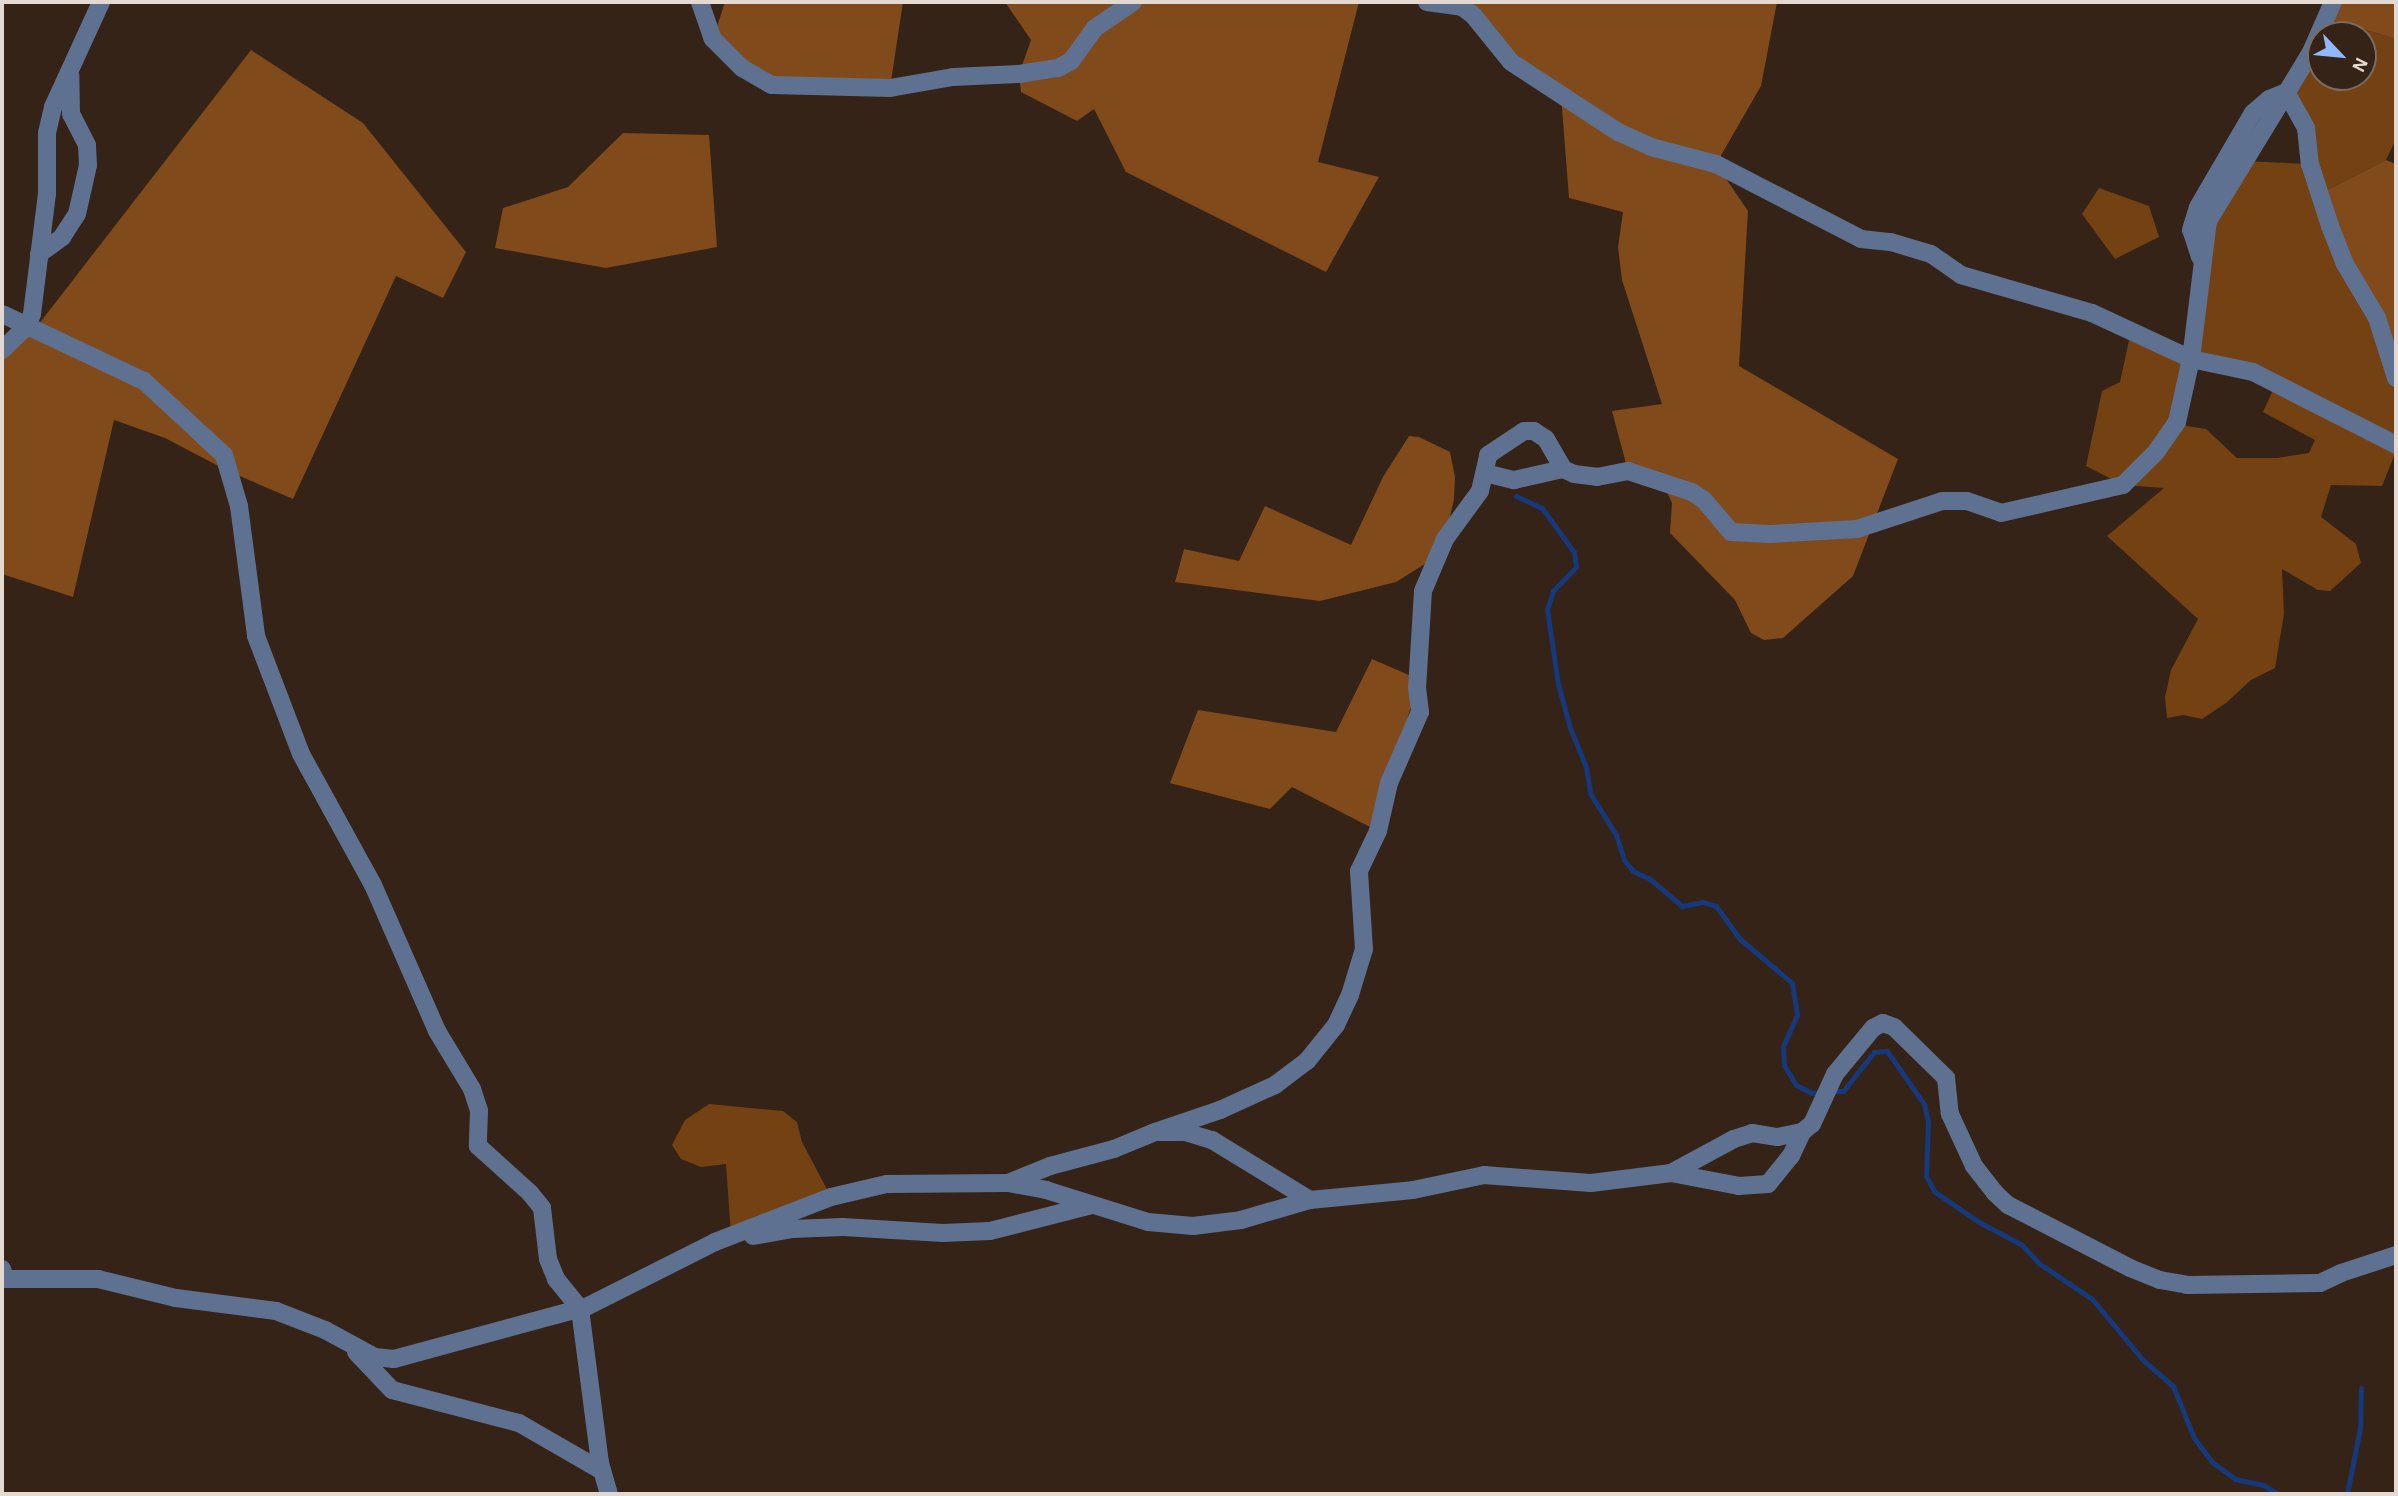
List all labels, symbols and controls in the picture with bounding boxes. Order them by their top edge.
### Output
north arrow [2307,21,2377,91]
text: N [2348,54,2371,75]

